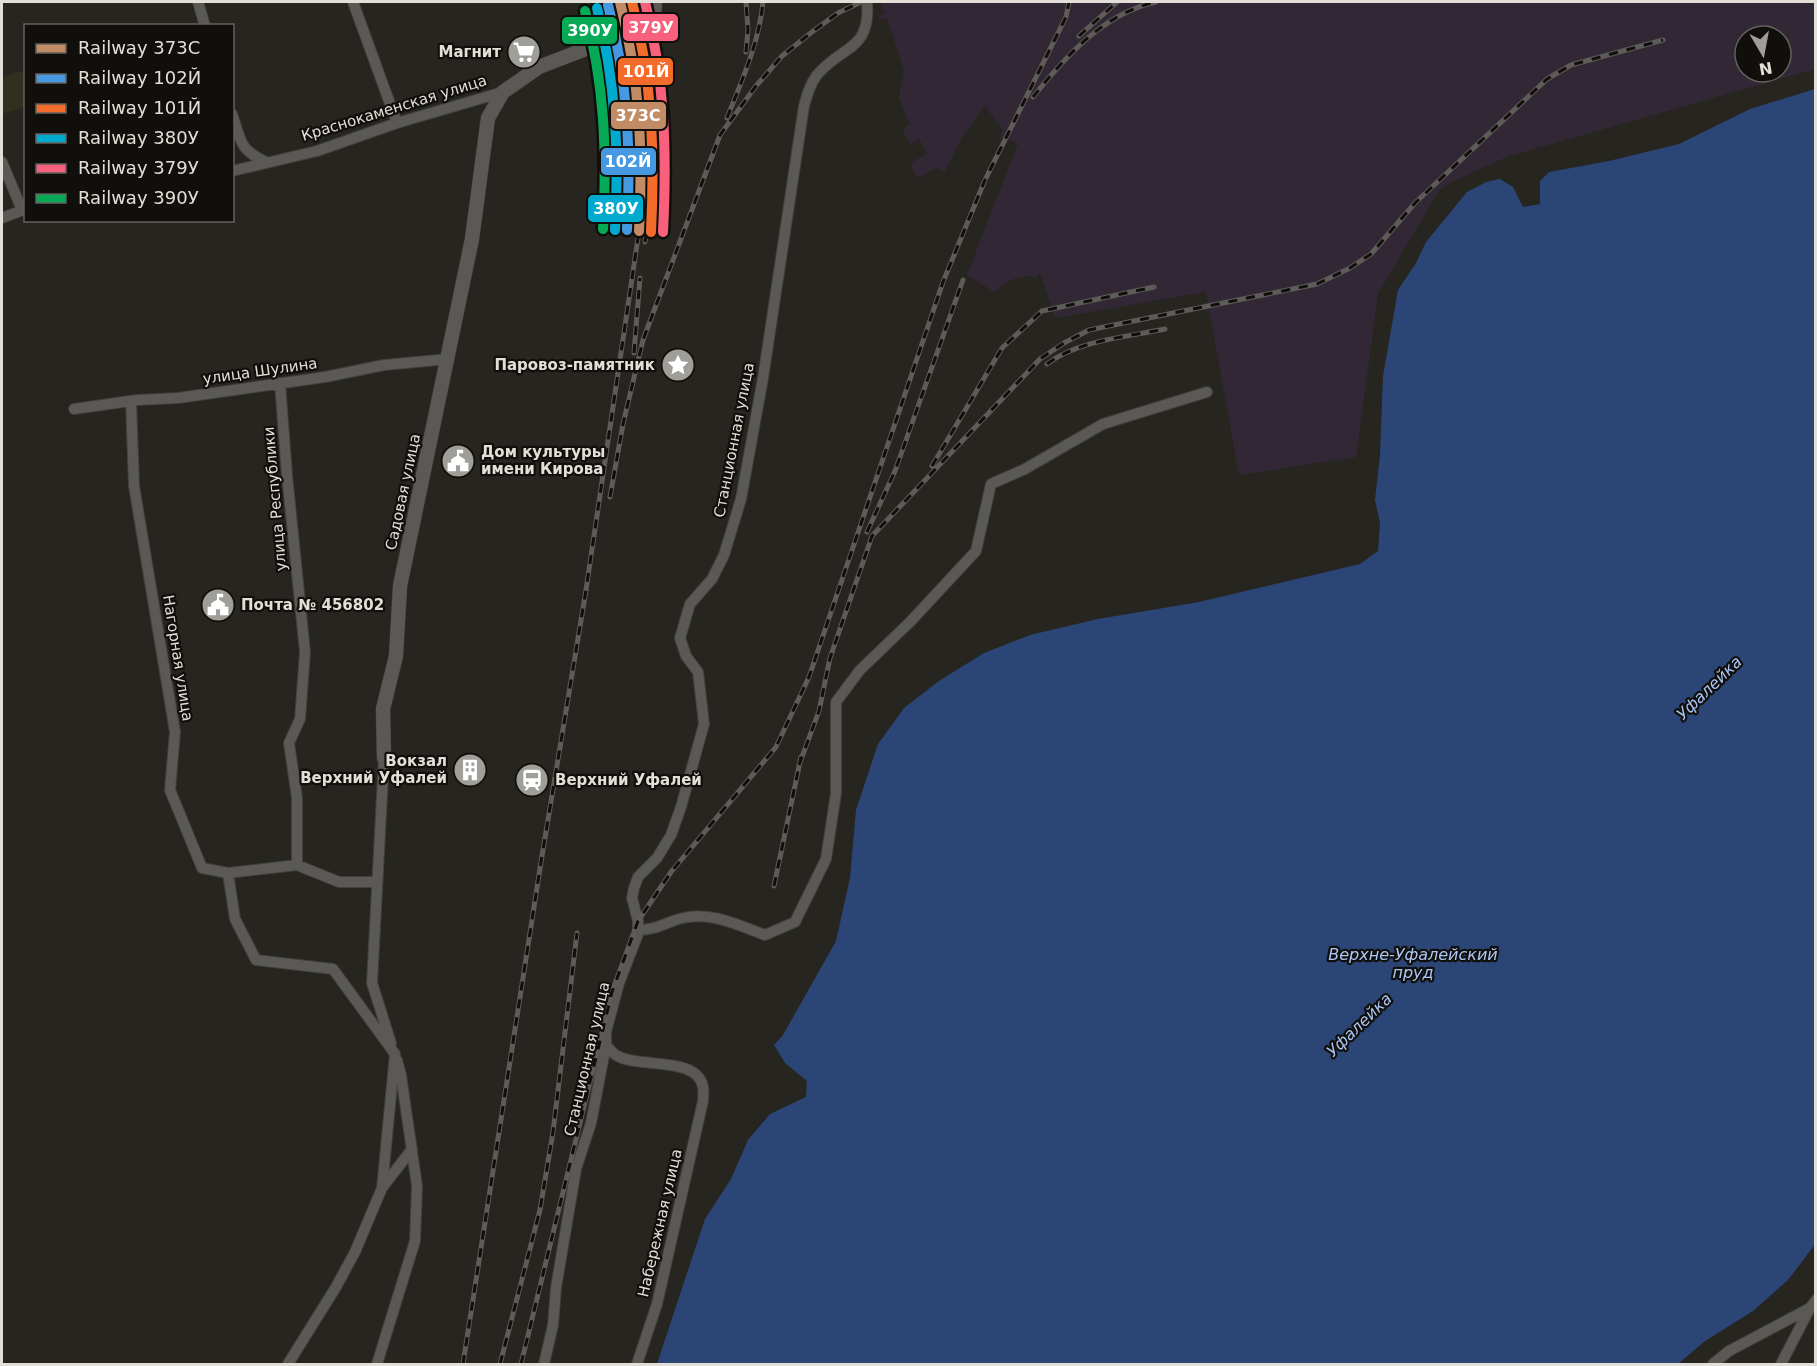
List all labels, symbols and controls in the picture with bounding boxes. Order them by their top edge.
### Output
line badge: 379У [622,13,679,42]
line badge: 390У [561,16,618,45]
text: 379У [628,18,674,37]
text: 390У [567,21,613,40]
legend [24,24,234,222]
north arrow [1733,24,1793,84]
supermarket icon: Магнит [506,34,542,70]
text: Railway 373C [78,37,200,58]
place label: Магнит [439,43,501,61]
line badge: 101Й [617,57,674,86]
text: N [1757,58,1774,79]
text: 101Й [623,62,669,81]
text: Railway 102Й [78,67,201,88]
street label: Краснокаменская улица [299,71,489,145]
text: Railway 101Й [78,97,201,118]
line badge: 373C [610,101,667,130]
text: 373C [615,106,661,125]
text: Railway 380У [78,127,199,148]
line badge: 102Й [600,147,657,176]
text: 102Й [605,152,651,171]
text: Railway 379У [78,157,199,178]
text: Railway 390У [78,187,199,208]
line badge: 380У [587,194,644,223]
text: 380У [593,199,639,218]
place icon: Паровоз-памятник [660,347,696,383]
street label: улица Шулина [201,354,319,388]
place label: Паровоз-памятник [494,356,655,374]
street label: Станционная улица [710,361,758,519]
street label: улица Республики [260,426,290,572]
street label: Садовая улица [382,432,424,552]
public building icon: Дом культуры имени Кирова [440,443,476,479]
place label: Дом культуры имени Кирова [481,443,605,478]
public building icon: Почта № 456802 [200,587,236,623]
street label: Нагорная улица [159,594,197,722]
place label: Почта № 456802 [241,596,384,614]
water label: Уфалейка [1672,652,1746,724]
place label: Вокзал Верхний Уфалей [300,752,447,787]
building icon: Вокзал Верхний Уфалей [452,752,488,788]
station icon: Верхний Уфалей [514,762,550,798]
place label: Верхний Уфалей [555,771,702,789]
water label: Верхне-Уфалейский пруд [1328,945,1498,982]
street label: Станционная улица [561,980,613,1138]
water label: Уфалейка [1322,989,1396,1061]
street label: Набережная улица [634,1147,686,1299]

